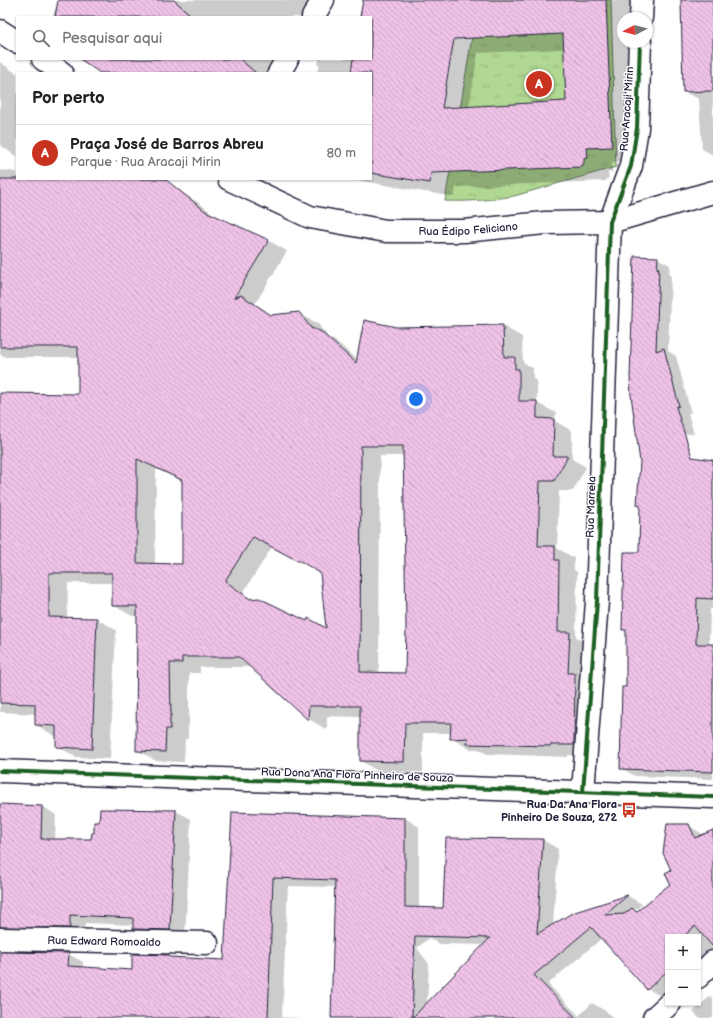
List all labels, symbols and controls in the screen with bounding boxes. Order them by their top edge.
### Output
north arrow [617,12,653,48]
search box [16,16,372,60]
icon: search [30,27,52,49]
text: Pesquisar aqui [62,29,162,48]
street label: Rua Aracaji Mirin [618,66,636,152]
pin: A [526,69,552,99]
text: Por perto [32,88,105,108]
text: Praça José de Barros Abreu [70,135,264,154]
text: A [41,145,49,161]
text: 80 m [327,145,356,161]
text: Parque · Rua Aracaji Mirin [70,154,221,170]
street label: Rua Édipo Feliciano [418,219,518,238]
your location [406,389,426,409]
street label: Rua Marrela [583,476,599,538]
street label: Rua Dona Ana Flora Pinheiro de Souza [261,765,453,785]
place label: Rua Da. Ana Flora Pinheiro De Souza, 272 [501,798,617,824]
bus stop icon: Rua Da. Ana Flora Pinheiro De Souza, 272 [620,801,638,819]
street label: Rua Edward Romoaldo [47,933,161,949]
map controls [665,934,701,1006]
button: + [665,934,701,970]
button: − [665,970,701,1006]

